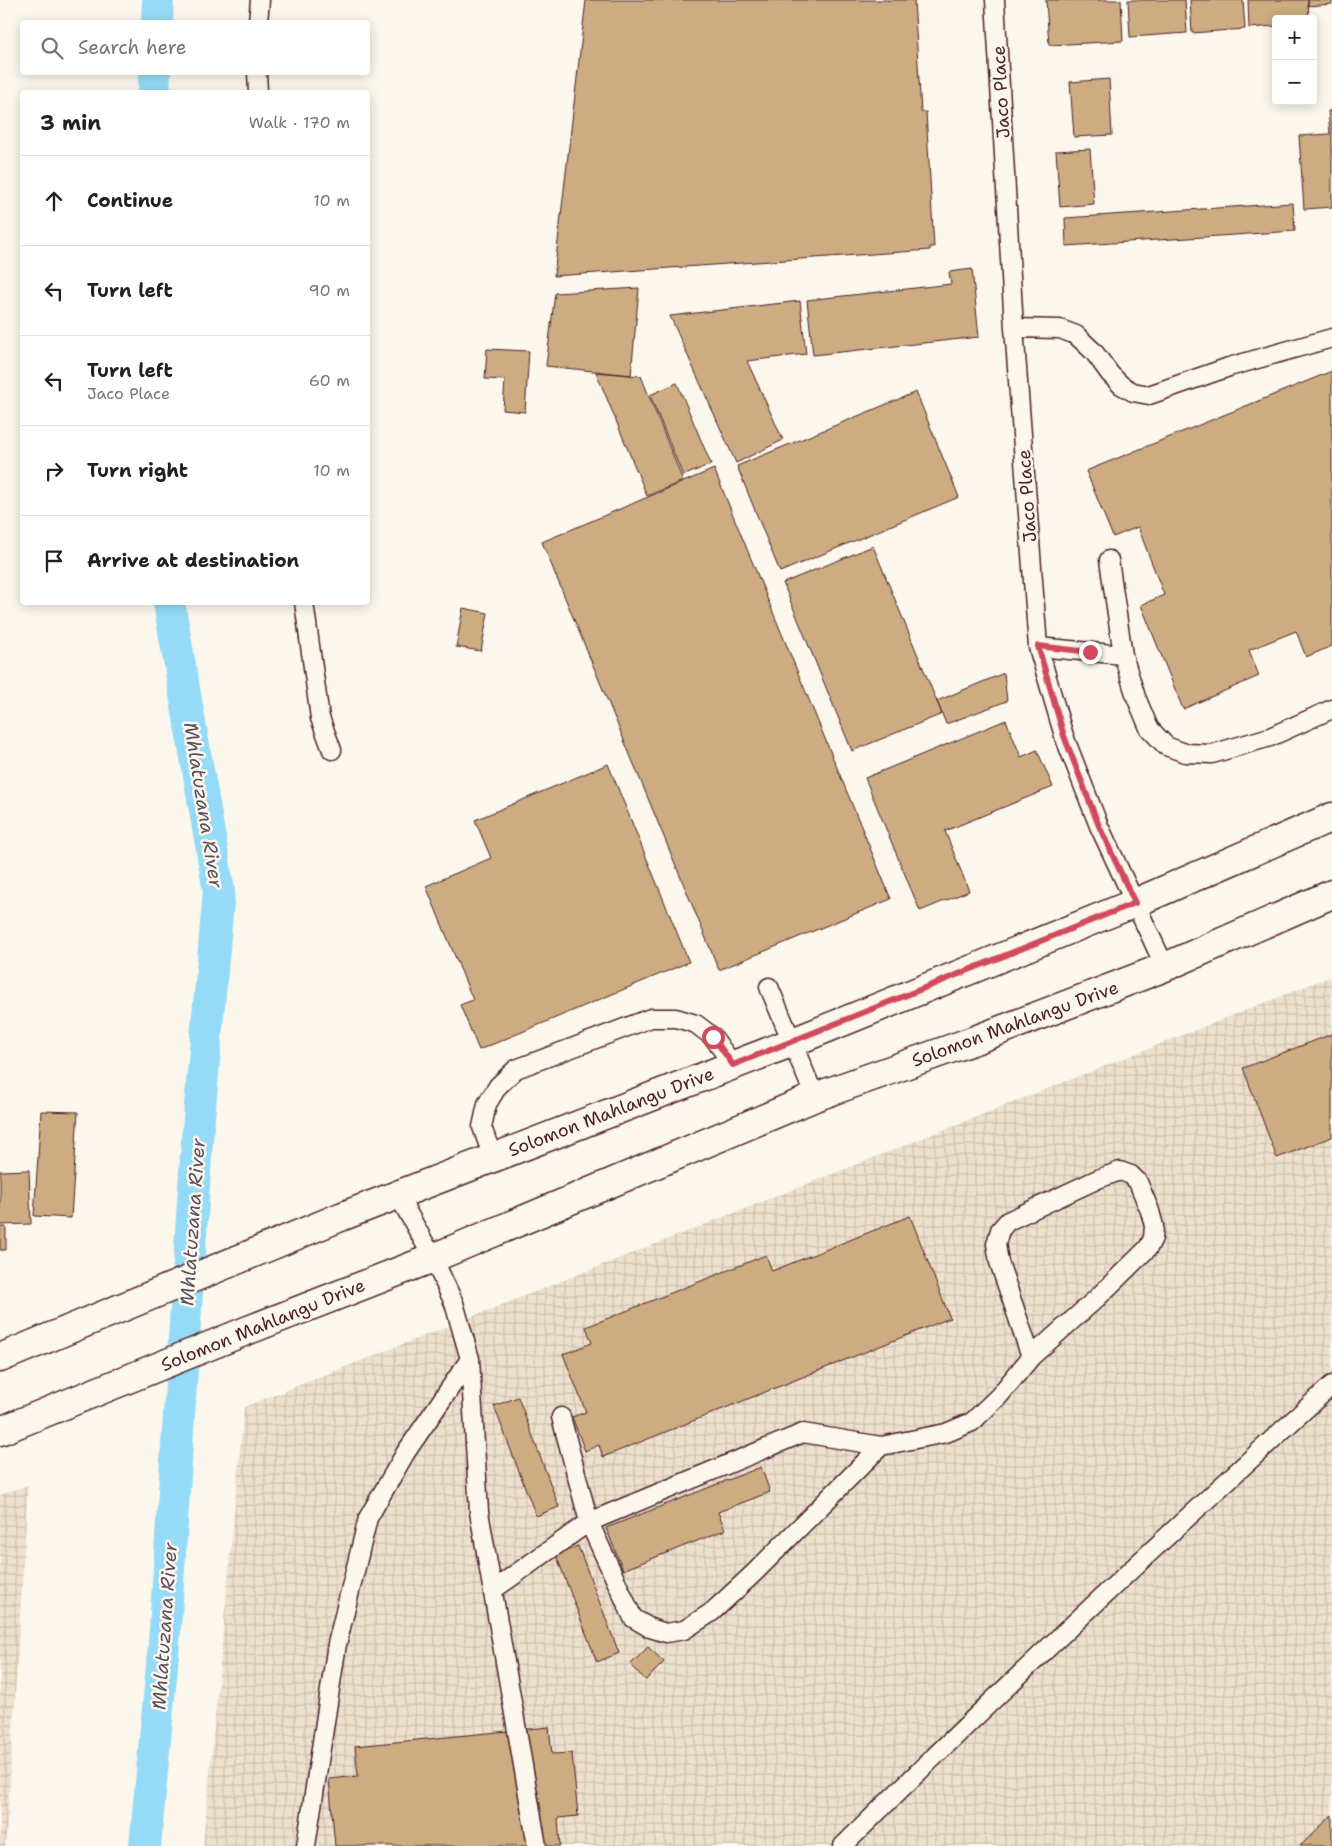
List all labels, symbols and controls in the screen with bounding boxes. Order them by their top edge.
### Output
map controls [1272,15,1317,105]
button: + [1272,15,1317,60]
search box [20,20,370,75]
icon: search [38,34,66,62]
text: Search here [78,35,187,60]
street label: Jaco Place [987,45,1015,139]
button: − [1272,60,1317,105]
text: 3 min [40,109,101,137]
text: Walk · 170 m [249,112,350,133]
icon: ahead [40,187,68,215]
text: Continue [87,188,173,213]
text: 10 m [313,190,350,211]
icon: left [40,277,68,305]
text: Turn left [87,278,173,303]
text: 90 m [309,280,350,301]
text: Turn left [87,358,173,383]
icon: left [40,367,68,395]
text: 60 m [309,370,350,391]
text: Jaco Place [87,383,170,404]
street label: Jaco Place [1012,449,1042,543]
icon: right [40,457,68,485]
text: Turn right [87,458,188,483]
text: 10 m [313,460,350,481]
icon: arrive [40,547,68,575]
text: Arrive at destination [87,548,299,573]
route end [1079,641,1102,664]
water label: Mhlatuzana River [178,720,229,891]
street label: Solomon Mahlangu Drive [908,975,1122,1073]
route start [702,1026,725,1049]
street label: Solomon Mahlangu Drive [505,1062,717,1162]
water label: Mhlatuzana River [174,1136,211,1307]
street label: Solomon Mahlangu Drive [157,1273,369,1377]
water label: Mhlatuzana River [146,1540,183,1711]

